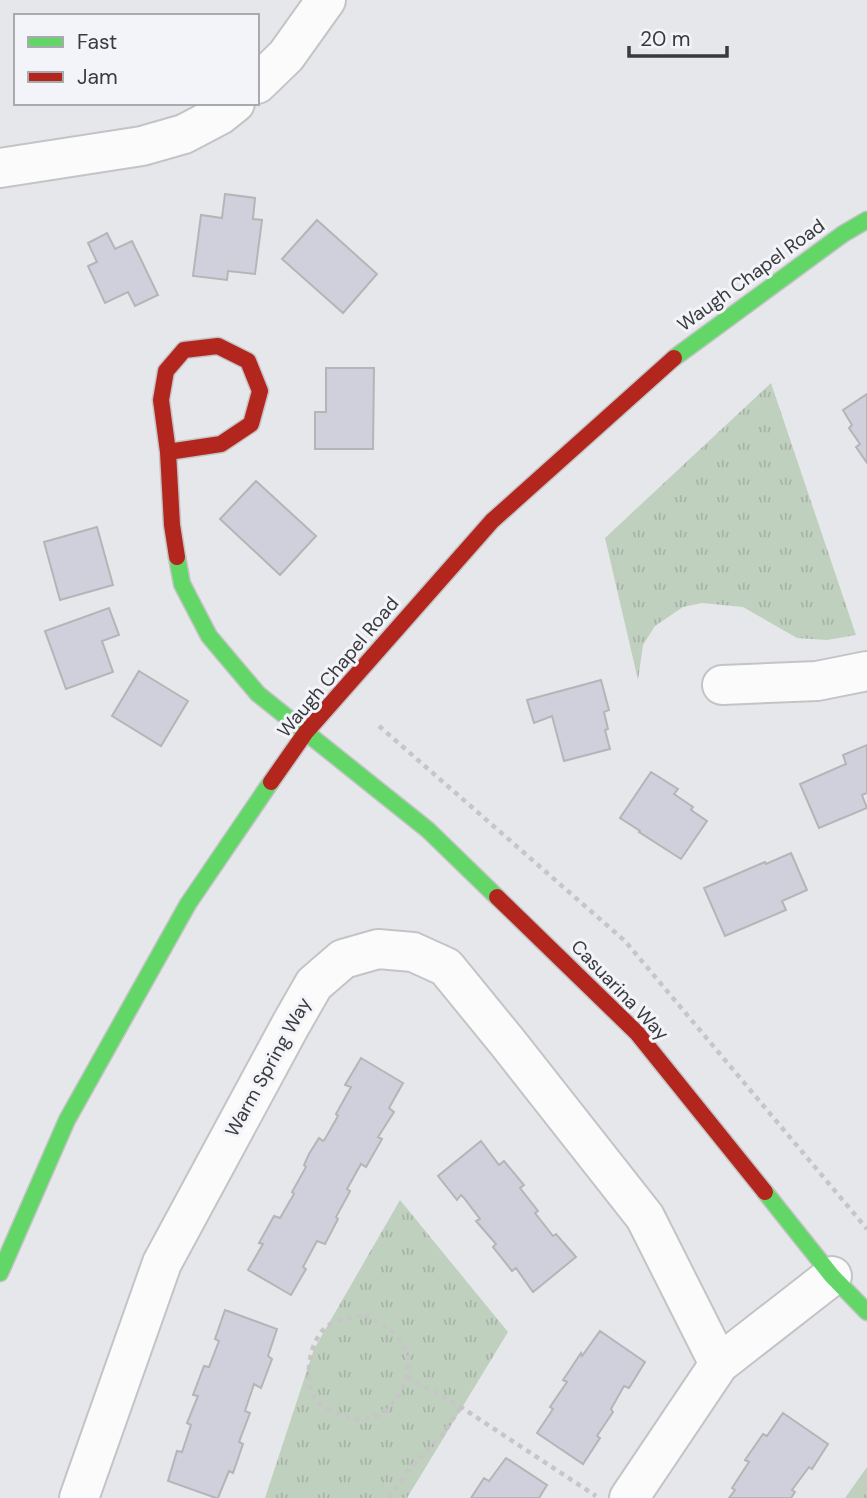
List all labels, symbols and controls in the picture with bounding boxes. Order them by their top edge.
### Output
legend [14,14,259,105]
scale bar [629,14,727,58]
text: 20 m [640,25,691,53]
text: Fast [77,28,117,56]
text: Jam [77,63,118,91]
street label: Waugh Chapel Road [672,213,830,337]
street label: Waugh Chapel Road [272,591,404,743]
street label: Casuarina Way [566,934,675,1046]
street label: Warm Spring Way [219,992,317,1141]

